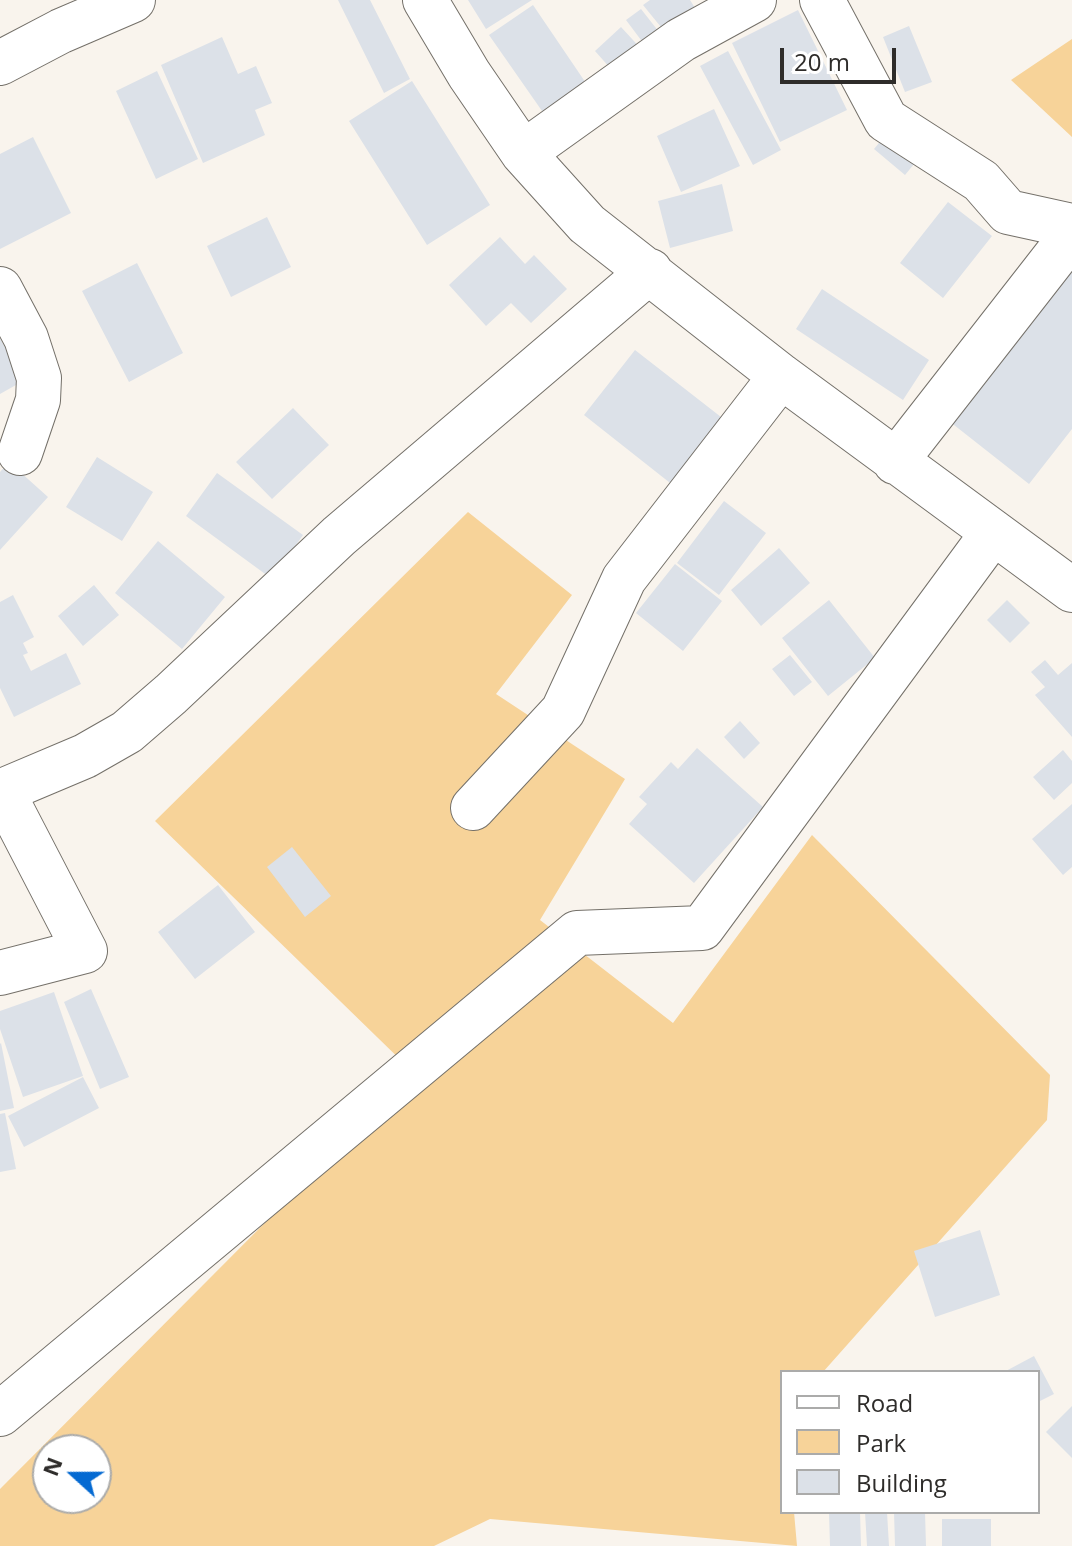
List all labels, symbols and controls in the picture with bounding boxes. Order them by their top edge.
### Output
scale bar [784,32,900,82]
text: 20 m [794,45,850,78]
legend [780,1370,1040,1514]
text: Road [856,1386,913,1419]
text: Park [856,1426,906,1459]
north arrow [32,1434,112,1514]
text: N [34,1452,69,1480]
text: Building [856,1466,947,1499]

